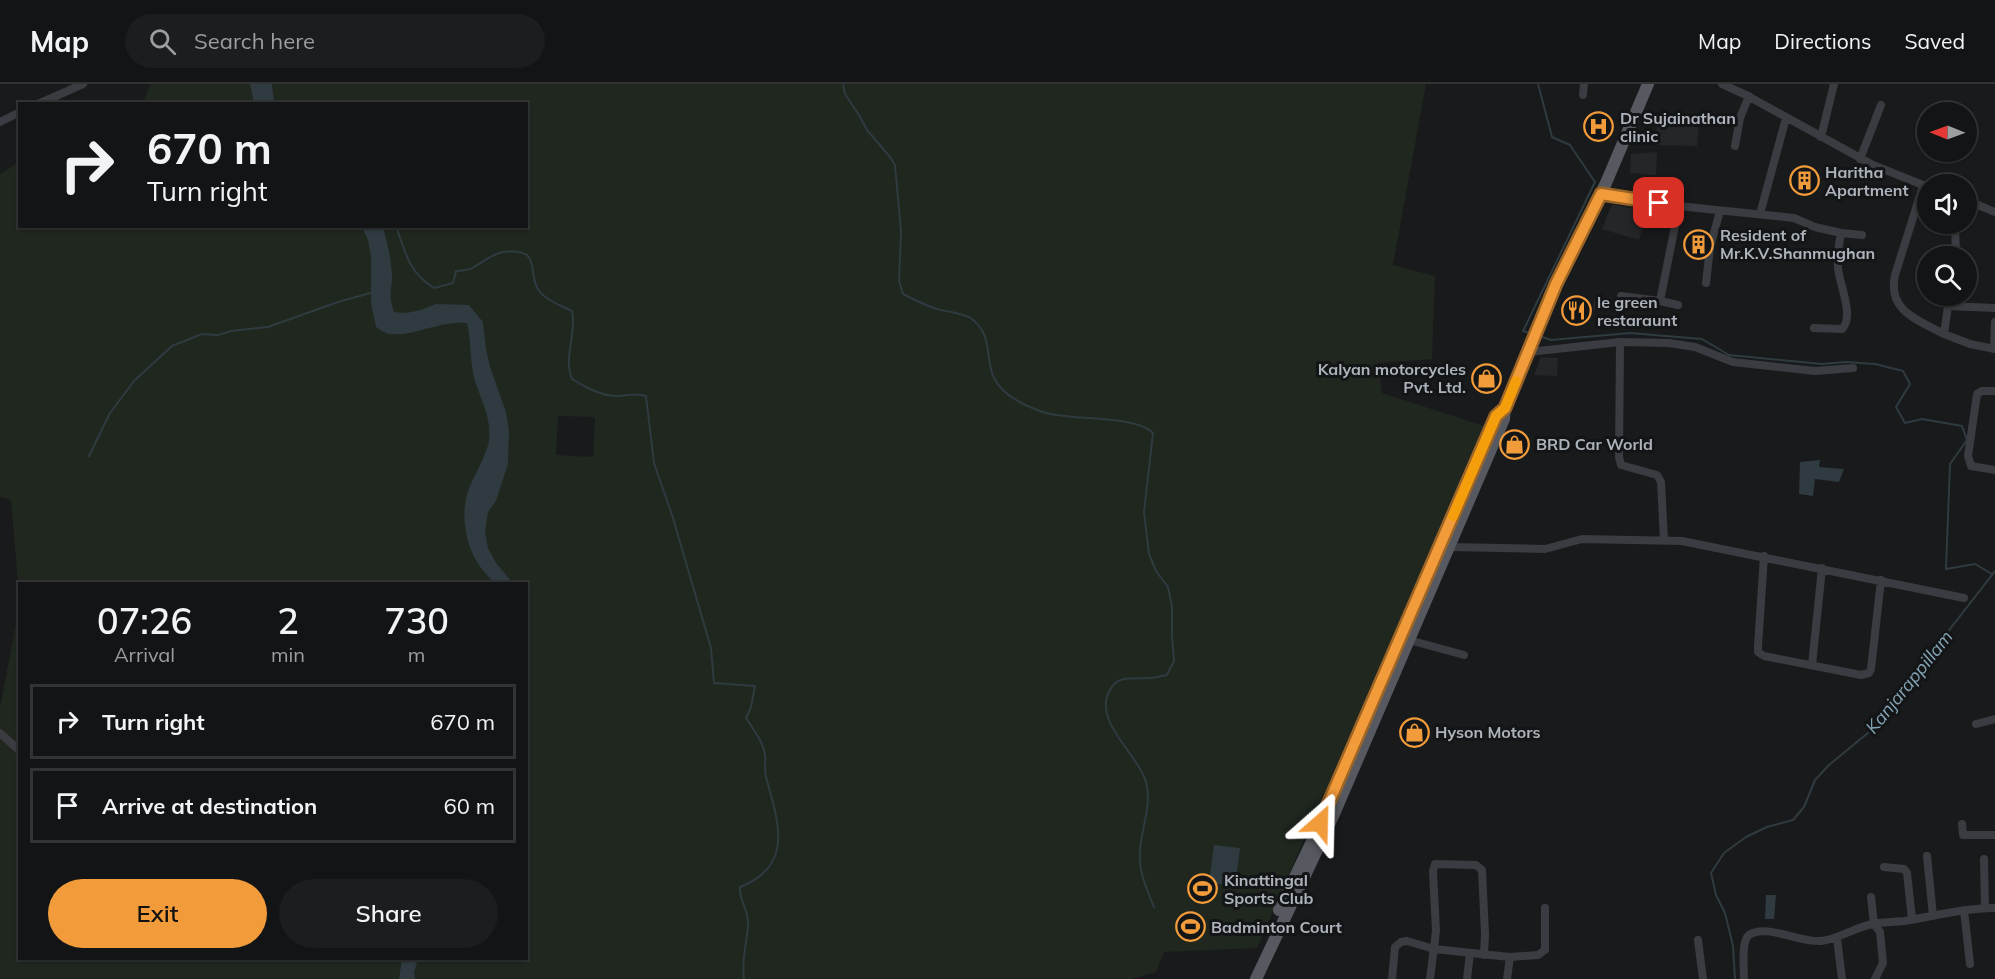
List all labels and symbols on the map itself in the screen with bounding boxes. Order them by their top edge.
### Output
north arrow [1917,102,1977,162]
place label: Dr Sujainathan clinic [1620,108,1736,146]
hospital icon: Dr Sujainathan clinic [1583,111,1615,143]
place label: Haritha Apartment [1825,162,1909,200]
building icon: Haritha Apartment [1788,165,1820,197]
pin [1633,177,1684,228]
place label: Resident of Mr.K.V.Shanmughan [1720,225,1875,263]
building icon: Resident of Mr.K.V.Shanmughan [1683,228,1715,260]
place label: le green restaraunt [1597,292,1677,330]
restaurant icon: le green restaraunt [1560,295,1592,327]
place label: Kalyan motorcycles Pvt. Ltd. [1318,359,1466,397]
shop icon: Kalyan motorcycles Pvt. Ltd. [1471,362,1503,394]
shop icon: BRD Car World [1499,428,1531,460]
place label: BRD Car World [1536,434,1653,454]
water label: Kanjarappillam [1860,626,1958,738]
shop icon: Hyson Motors [1398,716,1430,748]
place label: Hyson Motors [1435,722,1540,742]
position arrow [1288,791,1352,855]
place label: Kinattingal Sports Club [1224,870,1314,908]
sports icon: Kinattingal Sports Club [1187,873,1219,905]
sports icon: Badminton Court [1174,911,1206,943]
place label: Badminton Court [1211,917,1342,937]

